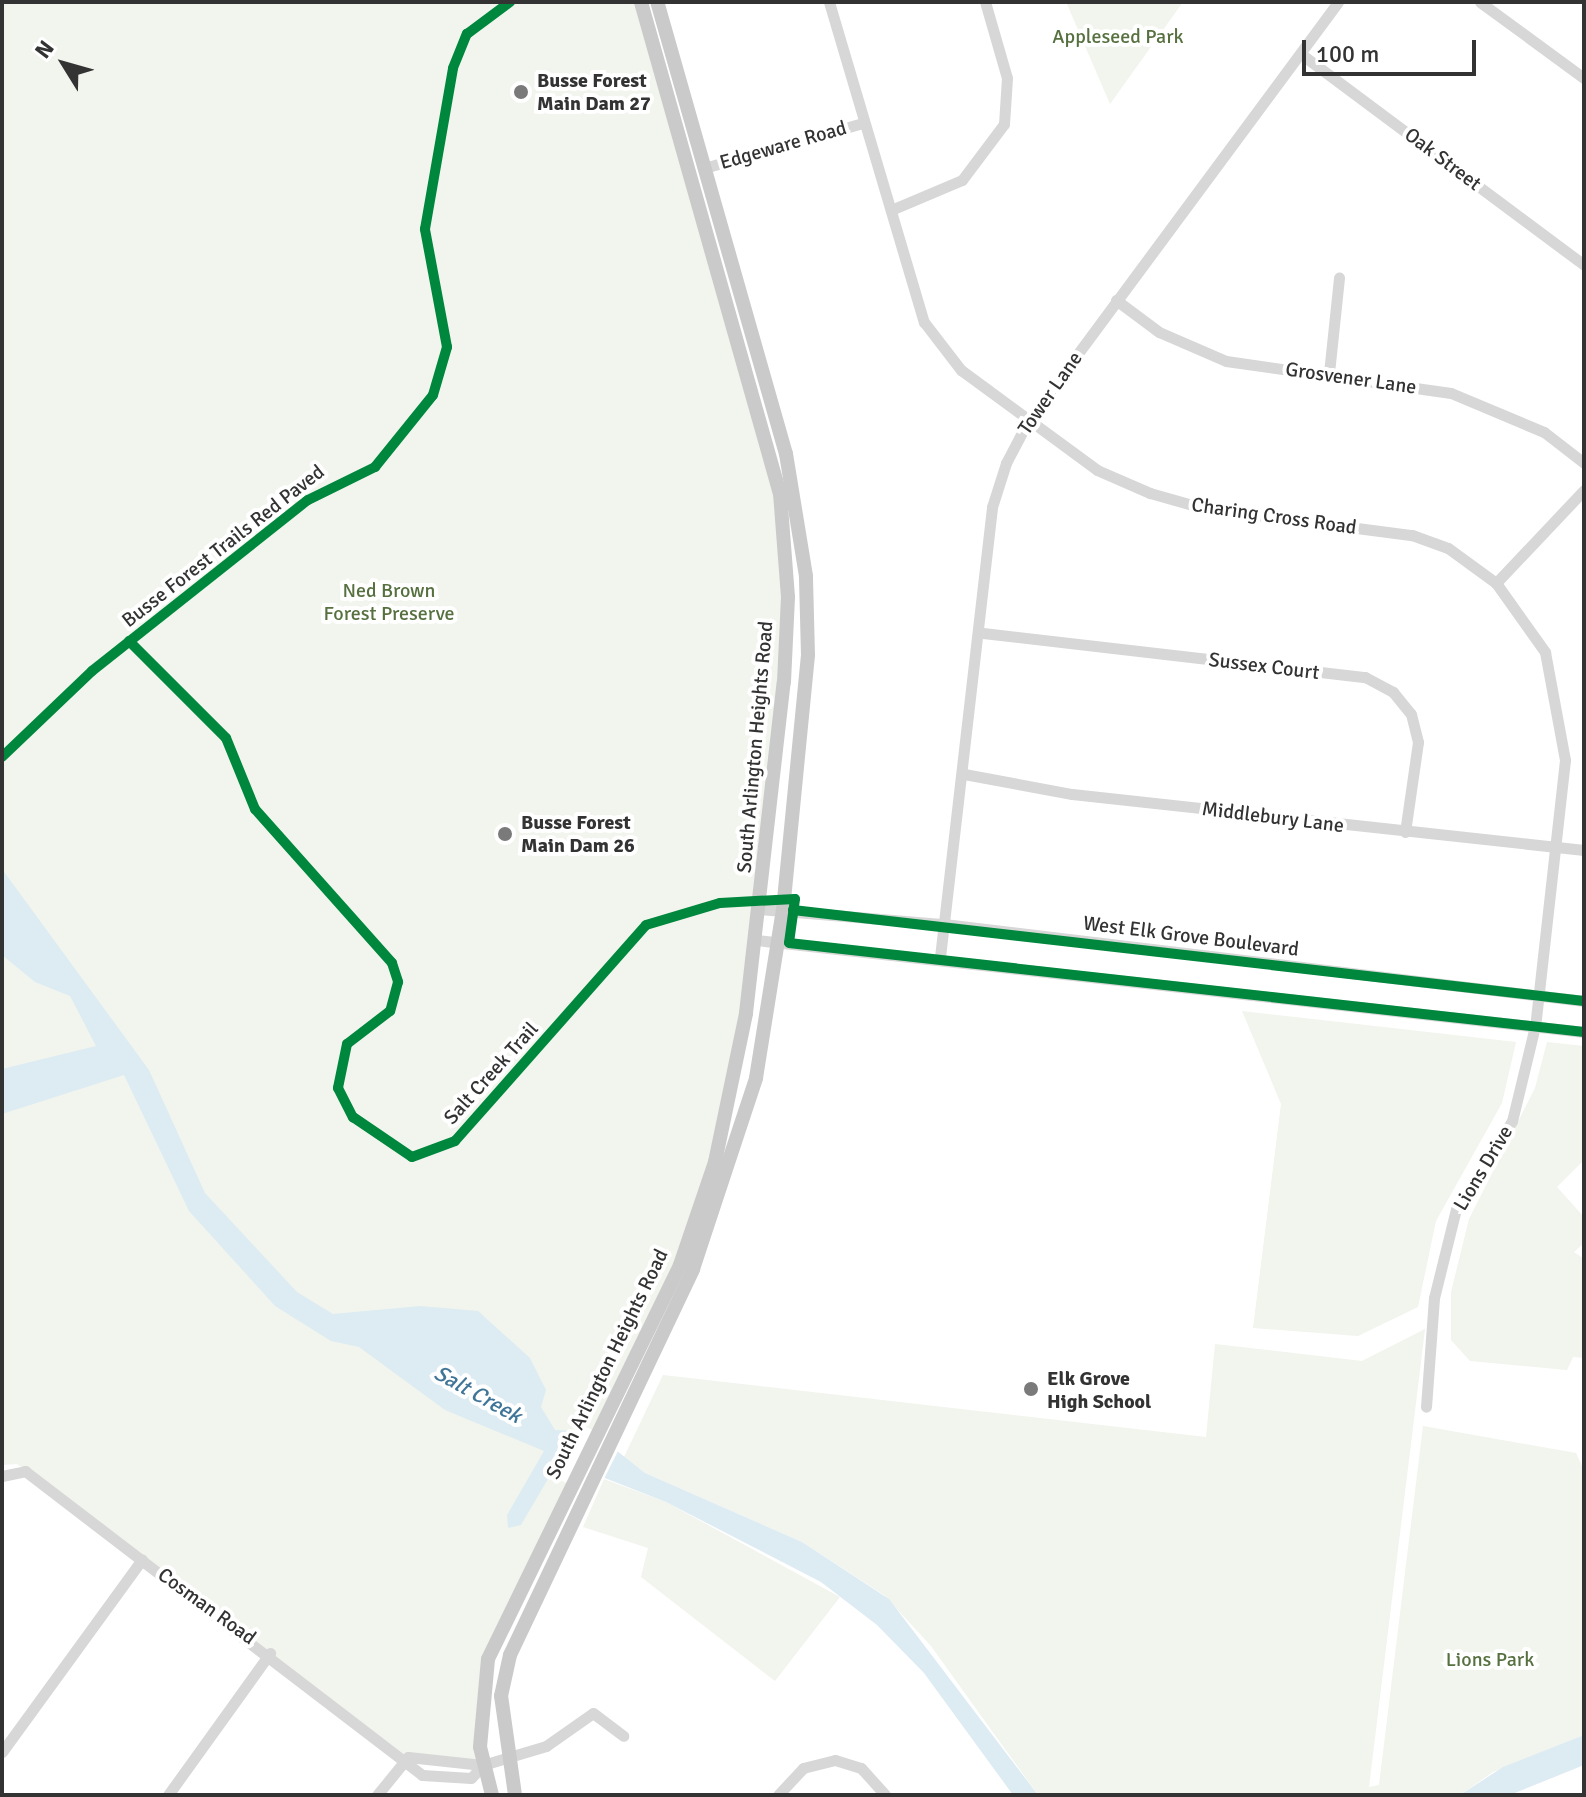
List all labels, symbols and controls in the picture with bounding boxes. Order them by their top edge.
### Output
north arrow [24,24,104,104]
park label: Appleseed Park [1052,24,1184,48]
scale bar [1306,24,1480,74]
text: N [29,35,60,63]
text: 100 m [1316,39,1379,69]
place label: Busse Forest Main Dam 27 [537,68,651,115]
marker: Busse Forest Main Dam 27 [512,83,530,101]
street label: Edgeware Road [717,115,849,175]
street label: Oak Street [1400,122,1486,196]
street label: Tower Lane [1013,347,1087,439]
street label: Grosvener Lane [1284,357,1418,399]
street label: Busse Forest Trails Red Paved [117,460,329,632]
street label: Charing Cross Road [1190,493,1358,539]
park label: Ned Brown Forest Preserve [324,579,454,626]
street label: South Arlington Heights Road [732,620,778,874]
street label: Sussex Court [1207,647,1321,685]
street label: Middlebury Lane [1201,796,1345,838]
place label: Busse Forest Main Dam 26 [521,810,635,857]
marker: Busse Forest Main Dam 26 [496,825,514,843]
street label: West Elk Grove Boulevard [1082,911,1300,961]
street label: Salt Creek Trail [439,1017,543,1129]
street label: Lions Drive [1448,1121,1518,1215]
street label: South Arlington Heights Road [541,1245,673,1483]
water label: Salt Creek [430,1359,526,1429]
place label: Elk Grove High School [1047,1366,1151,1413]
marker: Elk Grove High School [1022,1380,1040,1398]
street label: Cosman Road [153,1562,261,1650]
park label: Lions Park [1446,1647,1534,1671]

